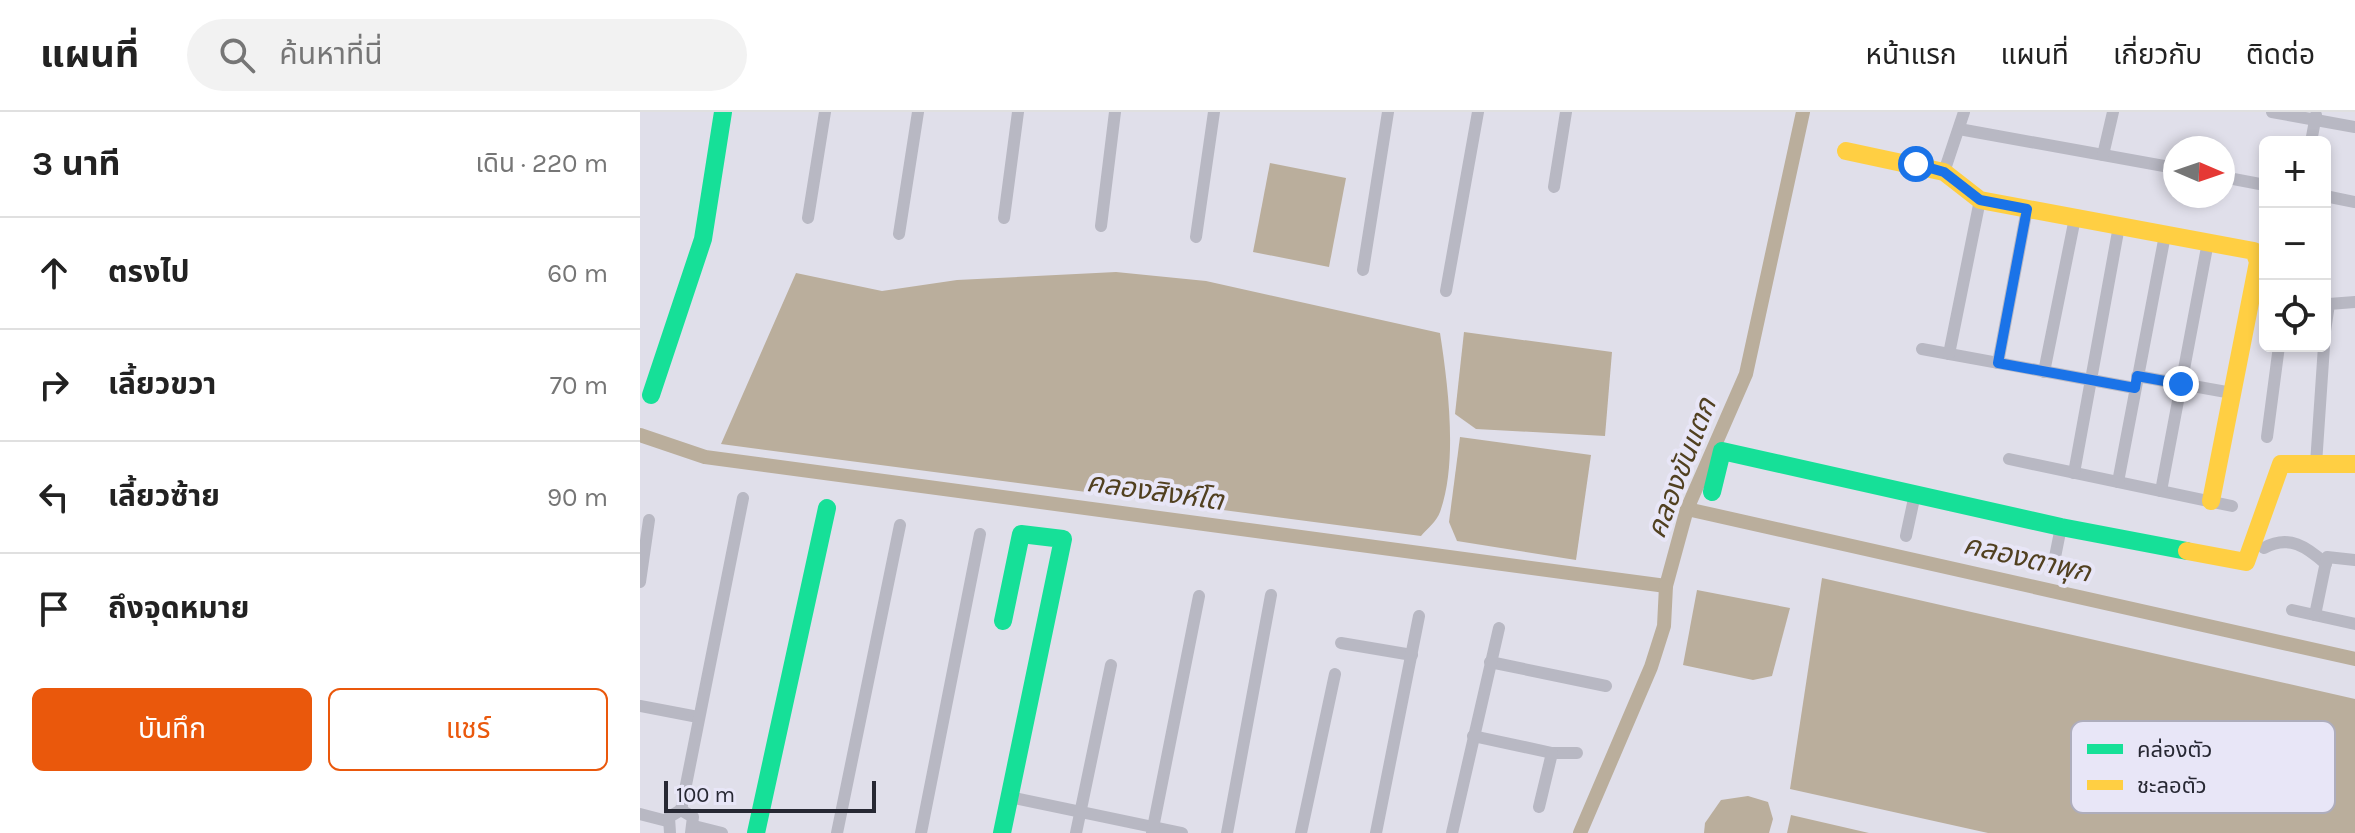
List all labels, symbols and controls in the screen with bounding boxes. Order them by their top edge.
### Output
search box [187,19,747,91]
text: แผนที่ [40,32,139,77]
icon: search [215,33,259,77]
text: ค้นหาที่นี่ [279,36,383,72]
text: หน้าแรก [1866,38,1957,71]
text: แผนที่ [2001,38,2069,71]
text: เกี่ยวกับ [2113,38,2202,71]
text: ติดต่อ [2246,38,2315,71]
north arrow [2163,136,2235,208]
map controls [2259,136,2331,352]
button: + [2259,136,2331,208]
text: 3 นาที [32,144,120,184]
route start [1898,146,1934,182]
text: เดิน · 220 m [476,148,608,179]
button: − [2259,208,2331,280]
icon: ahead [32,251,76,295]
text: ตรงไป [108,254,190,290]
text: 60 m [547,258,608,289]
button: locate [2259,280,2331,352]
icon: right [32,363,76,407]
text: เลี้ยวขวา [108,366,216,402]
route end [2163,366,2199,402]
text: 70 m [550,370,608,401]
water label: คลองขันแตก [1639,392,1723,543]
water label: คลองสิงห์โต [1084,465,1227,517]
icon: left [32,475,76,519]
text: เลี้ยวซ้าย [108,478,220,514]
text: 90 m [547,482,608,513]
water label: คลองตาพุก [1960,527,2095,590]
icon: arrive [32,587,76,631]
text: ถึงจุดหมาย [108,590,249,626]
button: บันทึก [32,688,312,771]
button: แชร์ [328,688,608,771]
legend [2071,721,2335,813]
text: คล่องตัว [2137,737,2212,763]
text: ชะลอตัว [2137,773,2207,799]
scale bar [664,777,876,813]
text: 100 m [676,782,735,808]

